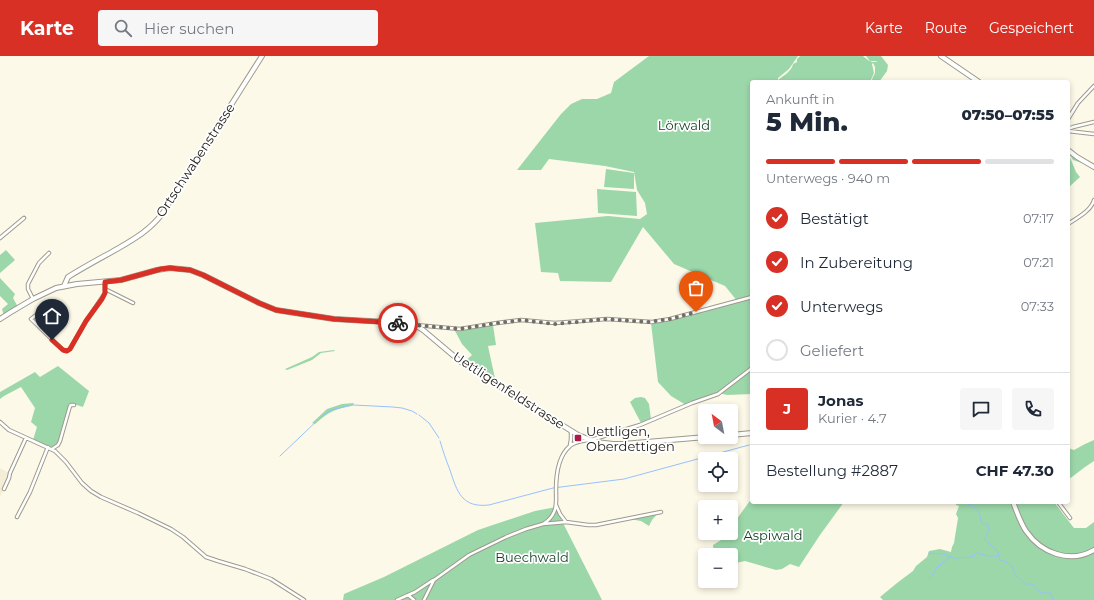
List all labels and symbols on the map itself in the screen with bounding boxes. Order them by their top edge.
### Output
street label: Ortschwabenstrasse [152,100,238,220]
park label: Lörwald [658,117,710,133]
pin [679,271,713,312]
pin [35,299,69,340]
courier [378,303,418,343]
street label: Uettligenfeldstrasse [450,348,568,432]
north arrow [698,404,738,444]
place label: Uettligen, Oberdettigen [586,423,675,454]
marker: Uettligen, Oberdettigen [573,433,583,443]
park label: Aspiwald [743,527,803,543]
park label: Buechwald [495,549,569,565]

